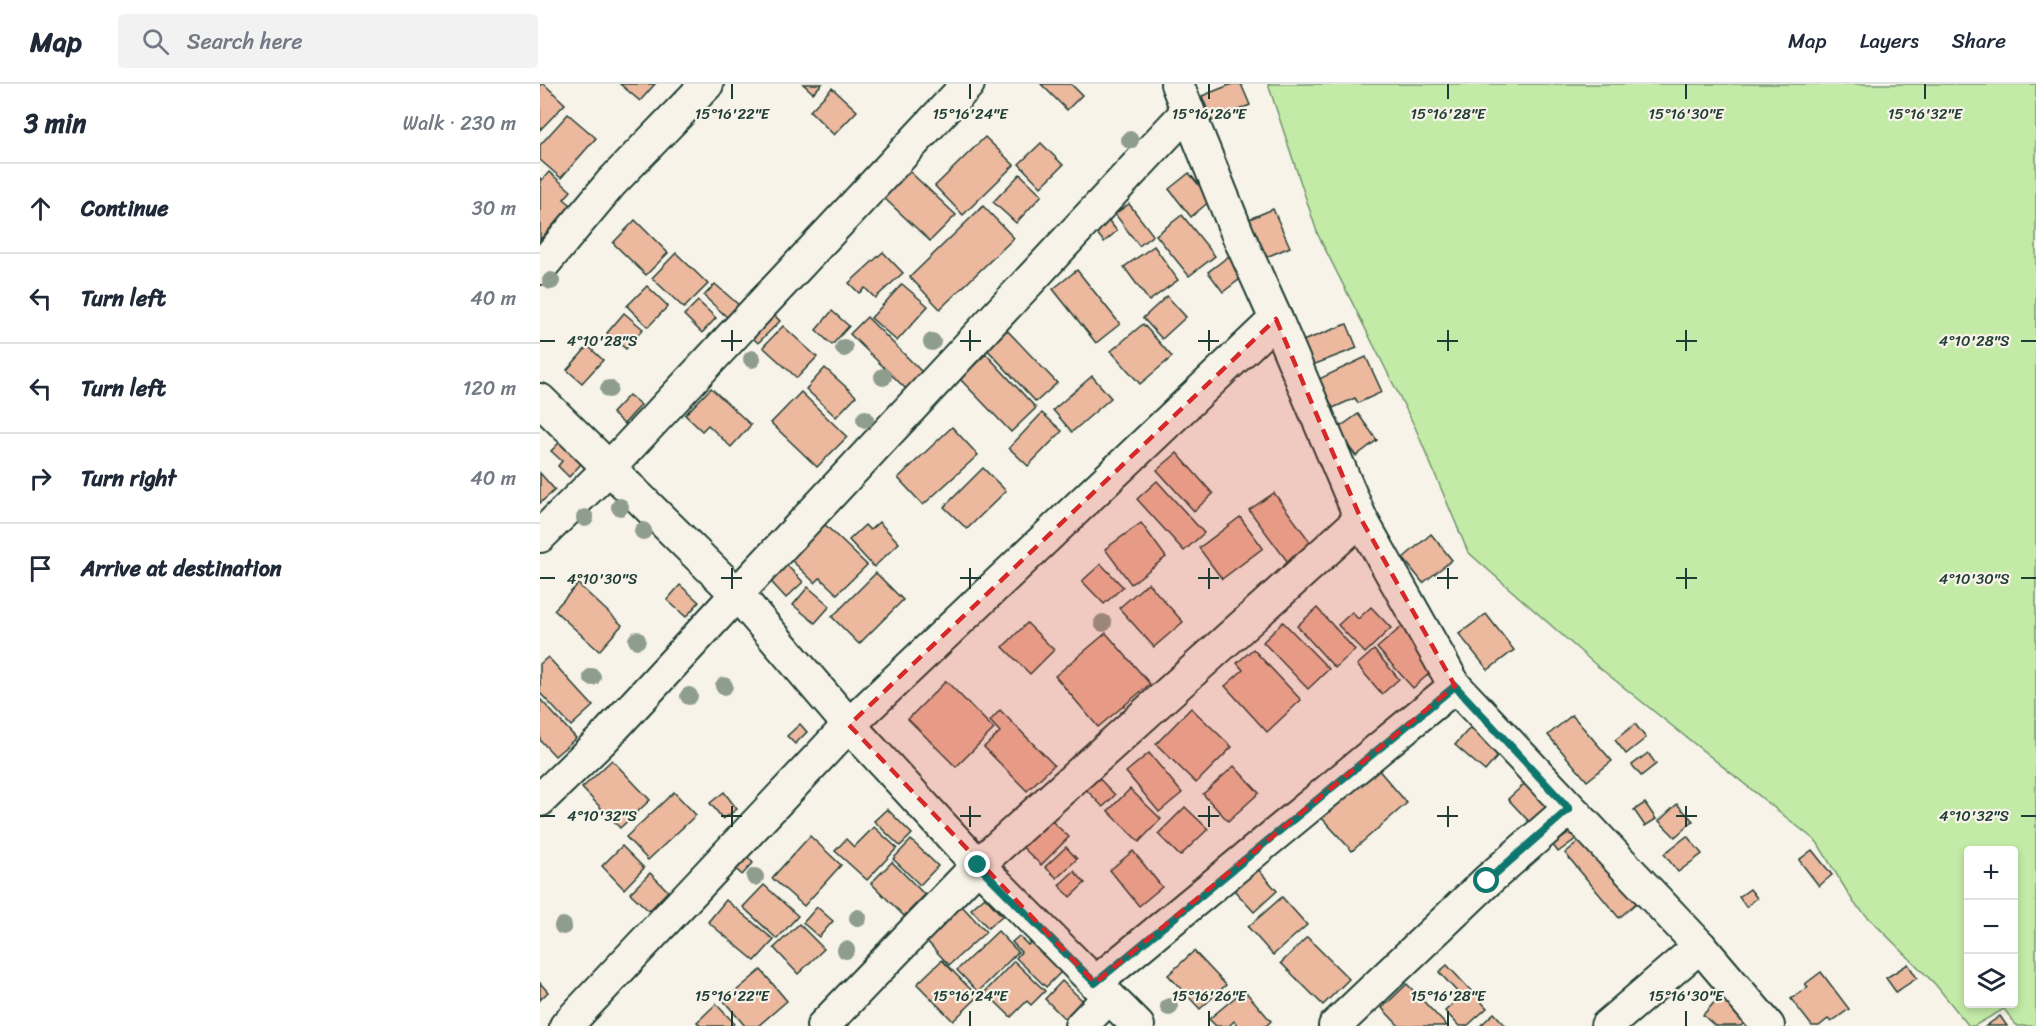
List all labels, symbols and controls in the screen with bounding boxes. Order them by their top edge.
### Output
search box [118,14,538,68]
text: Map [30,17,82,66]
text: Search here [187,22,303,61]
text: Map [1788,22,1827,60]
text: Layers [1860,22,1919,60]
text: Share [1952,22,2006,60]
icon: search [139,25,172,58]
text: 3 min [24,100,86,146]
text: 15°16'22"E [695,101,771,127]
text: 15°16'24"E [932,101,1009,127]
text: 15°16'26"E [1172,101,1248,127]
text: 15°16'28"E [1411,101,1487,127]
text: 15°16'30"E [1649,101,1725,127]
text: 15°16'32"E [1888,101,1964,127]
text: Walk · 230 m [403,106,516,141]
text: Continue [81,189,169,228]
text: 30 m [472,191,516,226]
icon: ahead [24,192,57,225]
text: Turn left [81,279,166,318]
text: 40 m [470,281,516,316]
icon: left [24,282,57,315]
text: 4°10'28"S [567,328,638,354]
text: 4°10'28"S [1939,328,2010,354]
text: Turn left [81,369,166,408]
text: 120 m [463,371,516,406]
icon: left [24,372,57,405]
text: Turn right [81,459,176,498]
text: 40 m [470,461,516,496]
icon: right [24,462,57,495]
text: Arrive at destination [81,549,282,588]
icon: arrive [24,552,57,585]
text: 4°10'30"S [567,566,638,592]
text: 4°10'30"S [1939,566,2010,592]
text: 4°10'32"S [567,803,637,829]
text: 4°10'32"S [1939,803,2009,829]
map controls [1964,846,2018,1008]
button: + [1964,846,2018,900]
route end [964,851,990,877]
route start [1473,867,1499,893]
button: − [1964,900,2018,954]
button: layers [1964,954,2018,1008]
text: 15°16'22"E [695,983,771,1009]
text: 15°16'24"E [932,983,1009,1009]
text: 15°16'26"E [1172,983,1248,1009]
text: 15°16'28"E [1411,983,1487,1009]
text: 15°16'30"E [1649,983,1725,1009]

